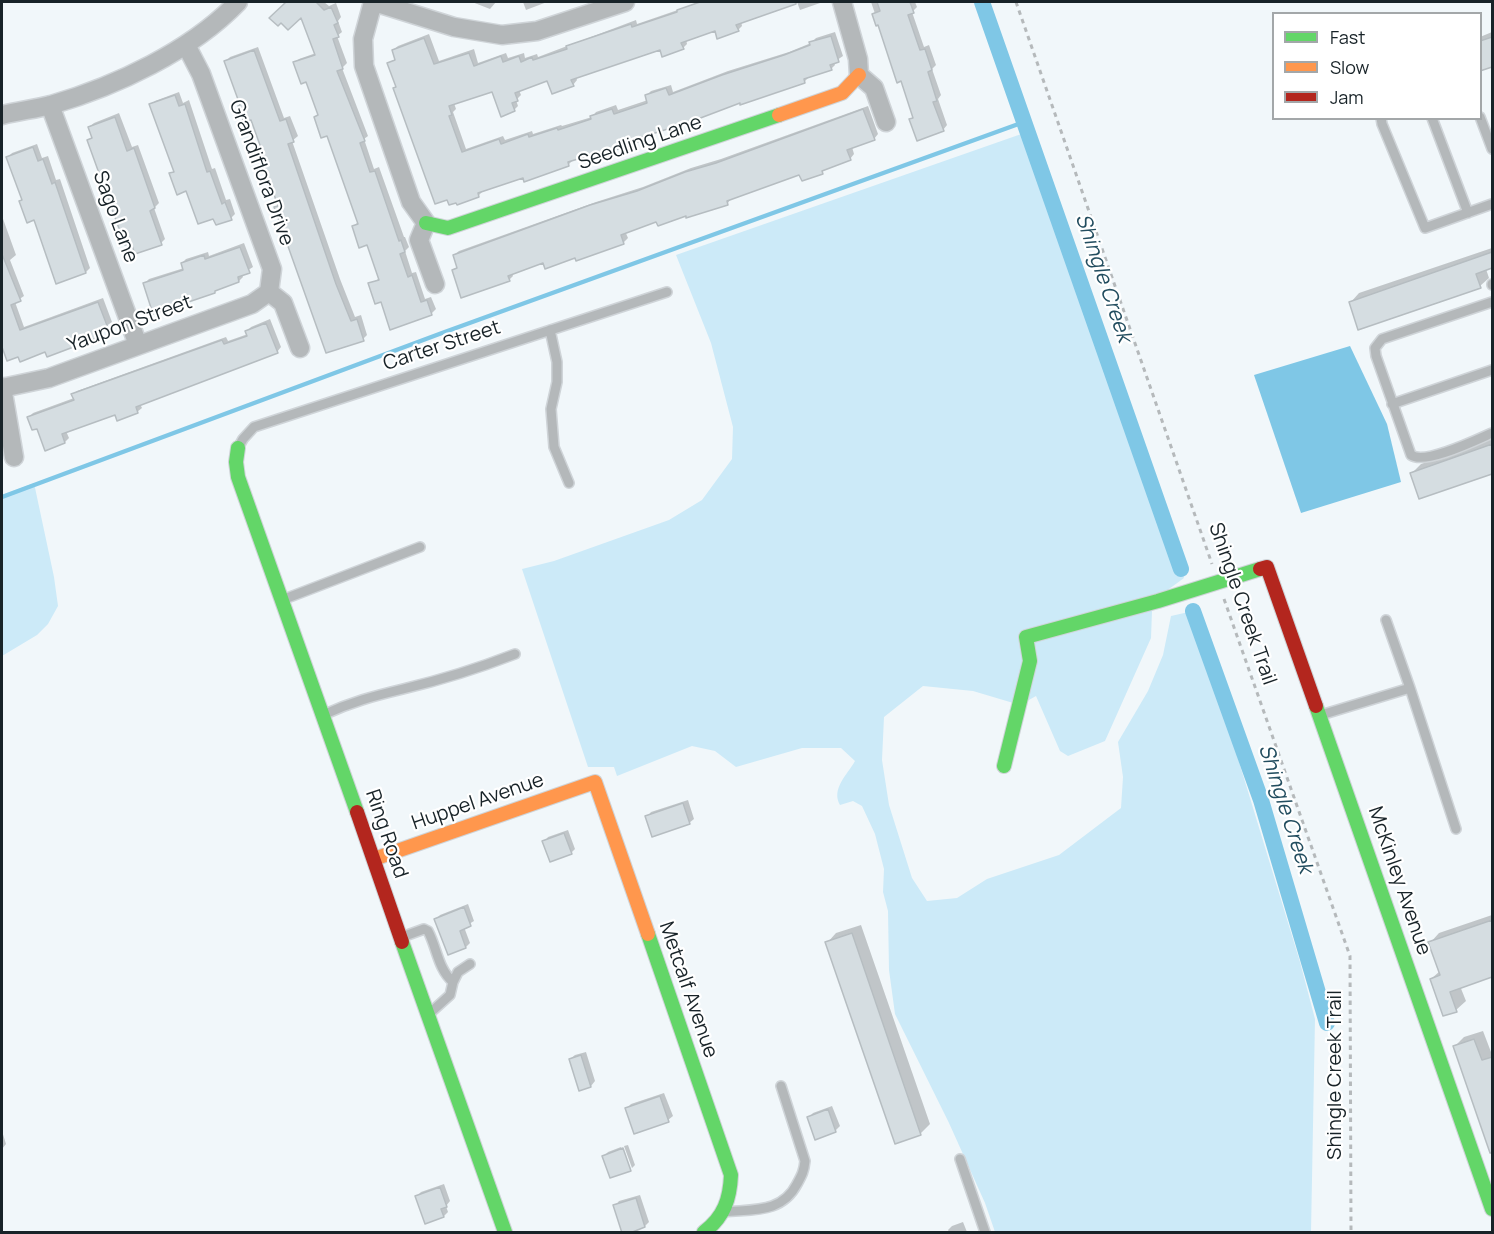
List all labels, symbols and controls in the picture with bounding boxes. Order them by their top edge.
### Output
legend [1272,12,1482,120]
text: Fast [1330,25,1365,49]
text: Slow [1330,55,1369,79]
text: Jam [1330,85,1364,109]
street label: Grandiflora Drive [223,97,299,249]
street label: Seedling Lane [575,111,705,175]
street label: Sago Lane [87,168,143,266]
water label: Shingle Creek [1069,211,1137,345]
street label: Yaupon Street [64,290,196,358]
street label: Carter Street [380,316,504,376]
street label: Shingle Creek Trail [1203,520,1281,688]
water label: Shingle Creek [1252,741,1318,877]
street label: Huppel Avenue [409,768,547,836]
street label: Ring Road [360,786,412,882]
street label: McKinley Avenue [1362,804,1436,958]
street label: Metcalf Avenue [653,919,723,1061]
street label: Shingle Creek Trail [1323,990,1347,1160]

